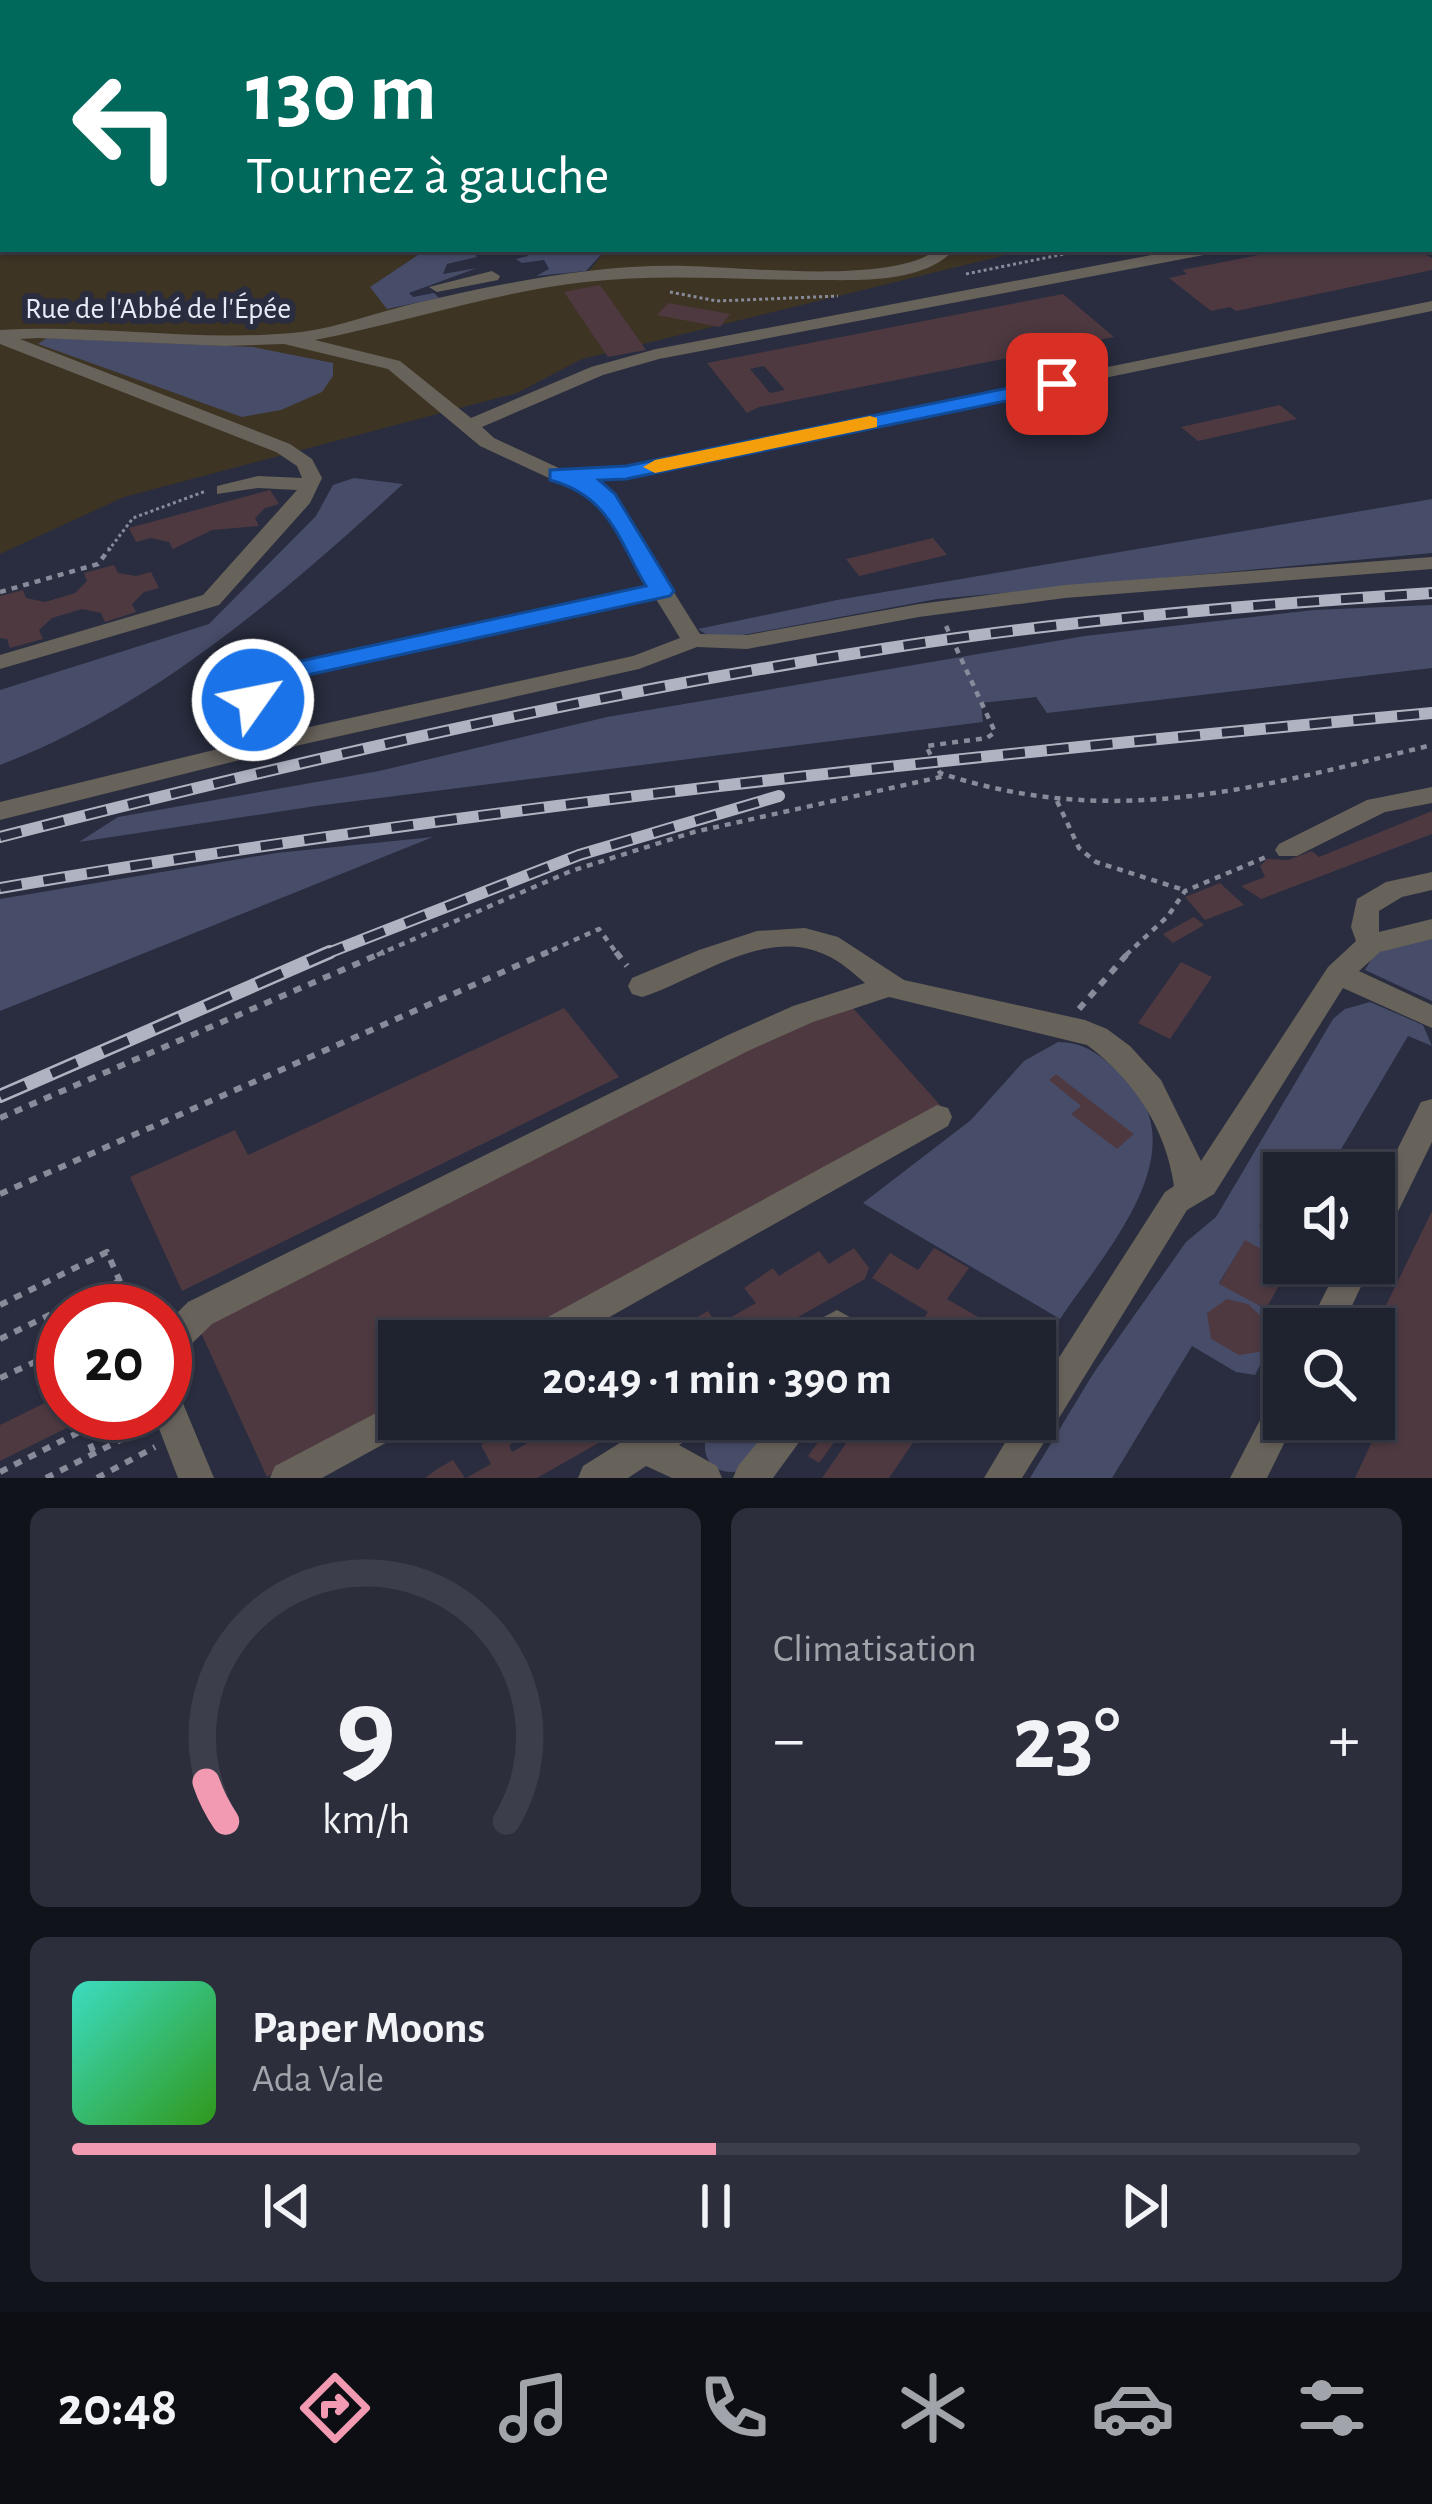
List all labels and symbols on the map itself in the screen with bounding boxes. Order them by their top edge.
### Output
street label: Rue de l'Abbé de l'Épée [25,292,291,324]
pin [1006,333,1108,435]
position arrow [190,637,316,763]
speed limit sign: 20 [36,1284,192,1440]

